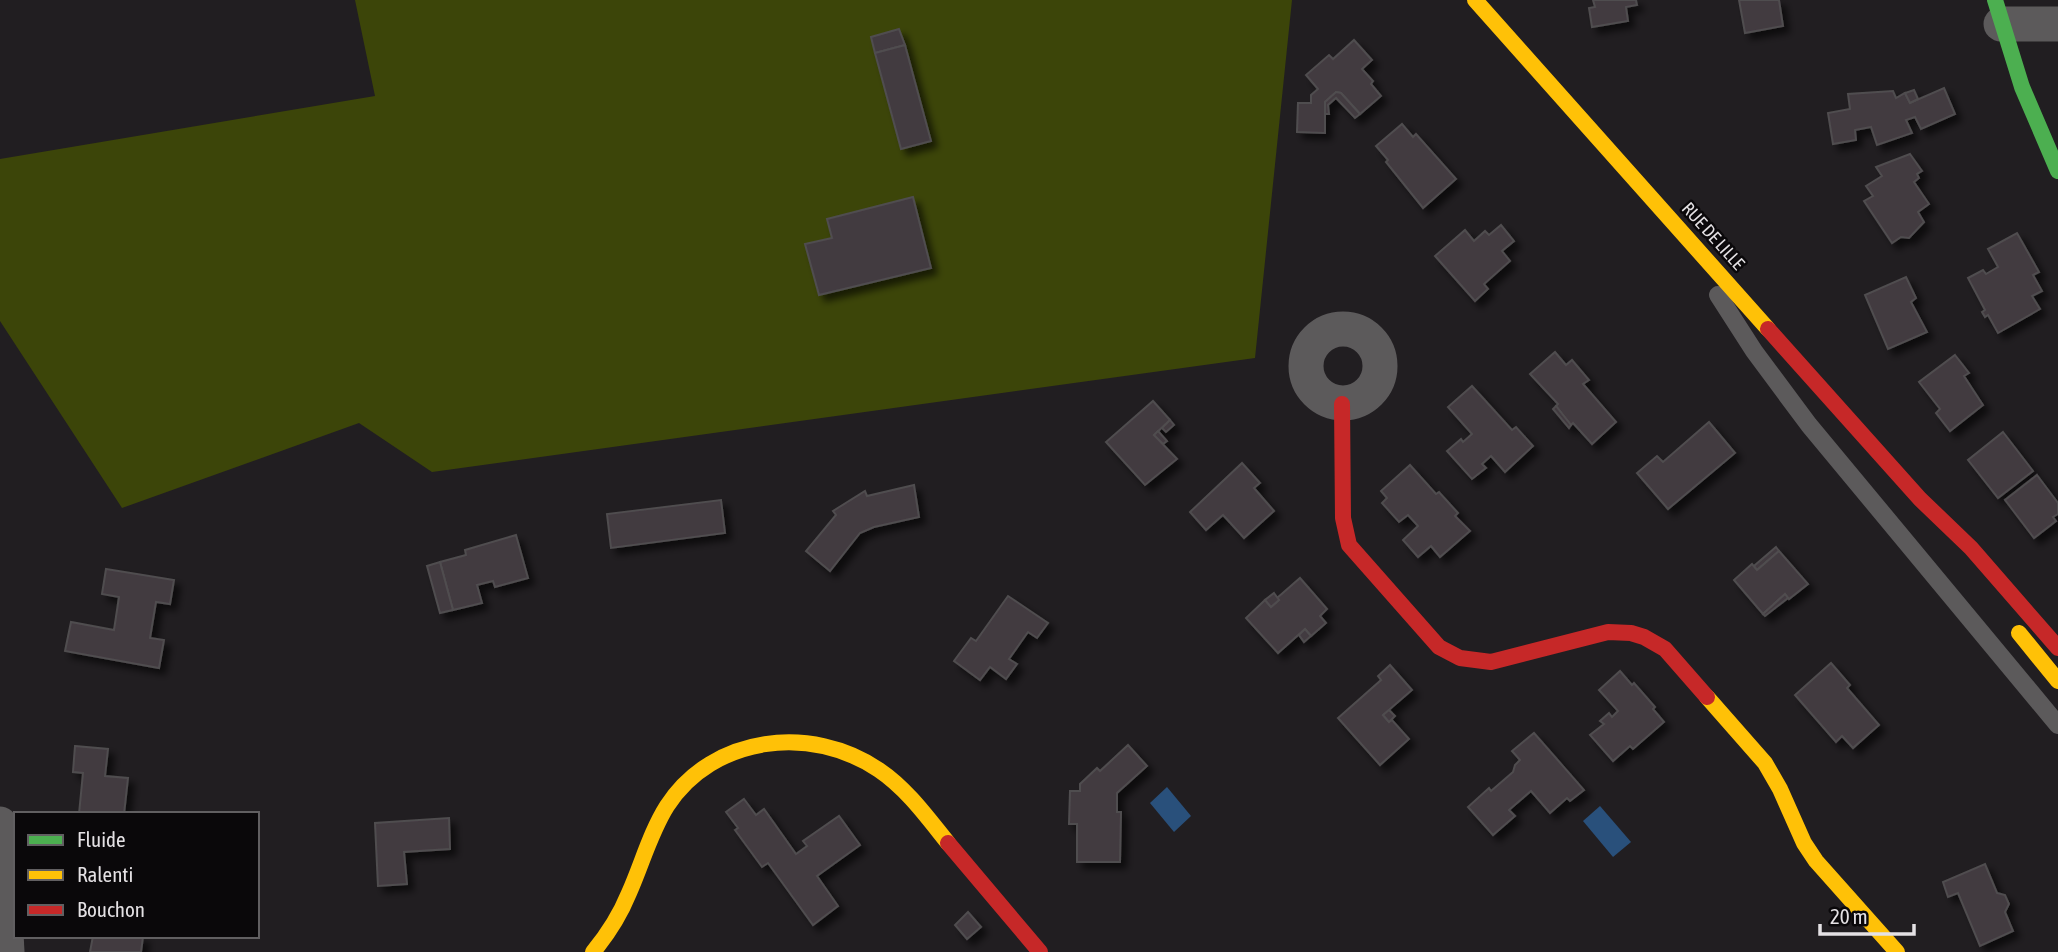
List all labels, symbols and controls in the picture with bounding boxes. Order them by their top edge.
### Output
street label: RUE DE LILLE [1678,198,1749,274]
legend [14,812,259,938]
text: Fluide [77,827,126,851]
text: Ralenti [77,862,133,886]
scale bar [1820,892,1914,936]
text: Bouchon [77,897,145,921]
text: 20 m [1830,904,1868,928]

